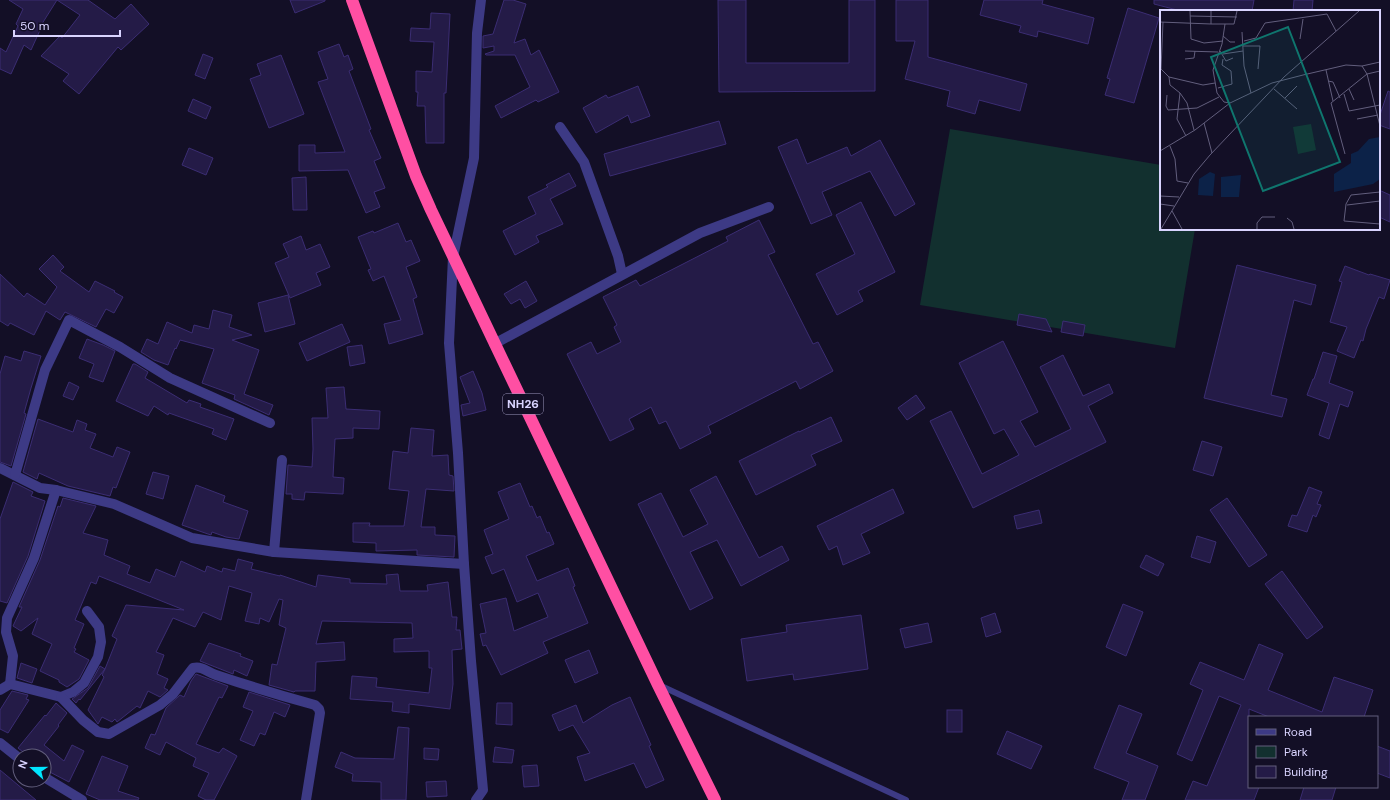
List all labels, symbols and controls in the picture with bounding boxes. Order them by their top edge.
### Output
inset map [1160,10,1380,230]
scale bar [14,12,120,38]
text: 50 m [20,18,49,34]
road number: NH26 [503,394,543,414]
legend [1248,716,1378,788]
text: Road [1284,724,1312,740]
text: Park [1284,744,1308,760]
north arrow [12,748,52,788]
text: N [15,758,31,771]
text: Building [1284,764,1328,780]

